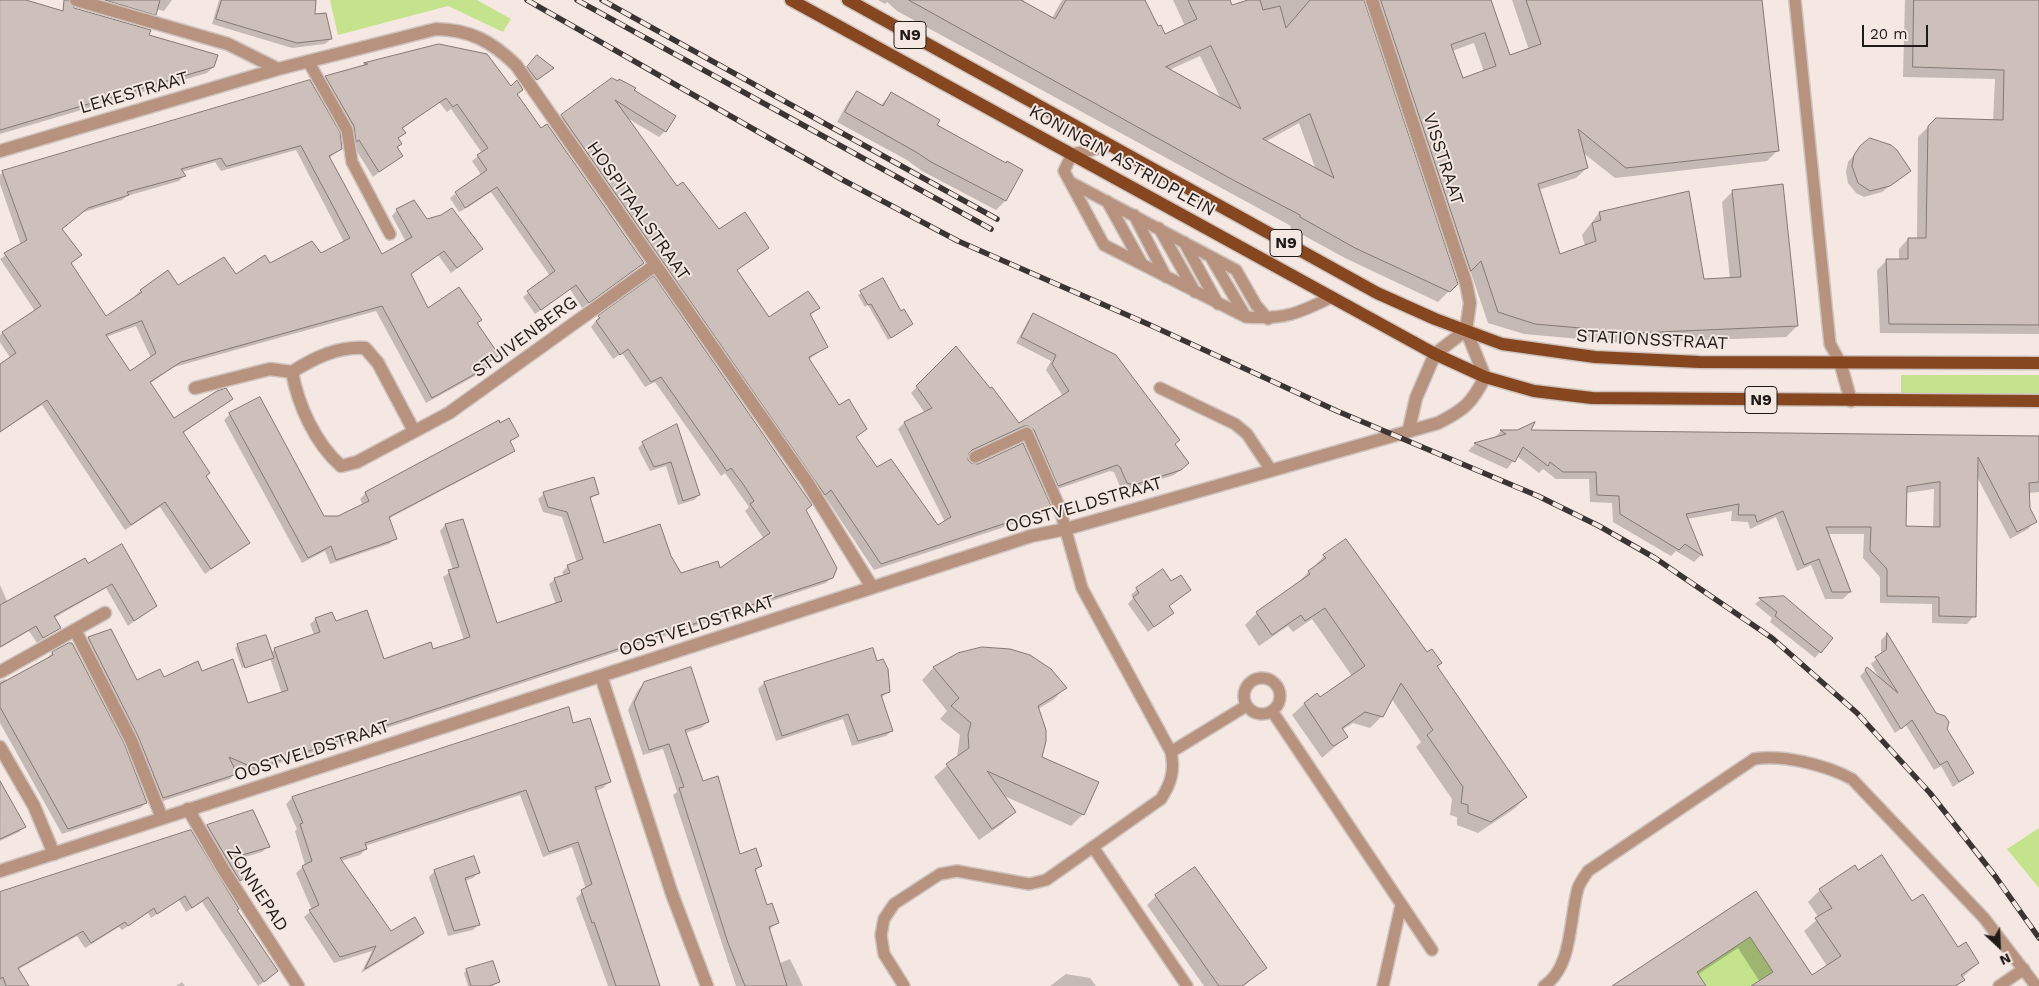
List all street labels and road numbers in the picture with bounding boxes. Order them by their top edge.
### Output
road number: N9 [894,22,926,48]
street label: LEKESTRAAT [77,67,191,119]
street label: KONINGIN ASTRIDPLEIN [1025,101,1219,221]
street label: VISSTRAAT [1418,110,1468,208]
street label: HOSPITAALSTRAAT [582,137,694,285]
road number: N9 [1270,230,1302,256]
street label: STUIVENBERG [468,292,582,382]
street label: STATIONSSTRAAT [1576,325,1728,355]
road number: N9 [1745,386,1777,414]
street label: OOSTVELDSTRAAT [1003,472,1165,538]
street label: OOSTVELDSTRAAT [616,591,778,661]
street label: OOSTVELDSTRAAT [231,716,393,786]
street label: ZONNEPAD [221,842,293,936]

